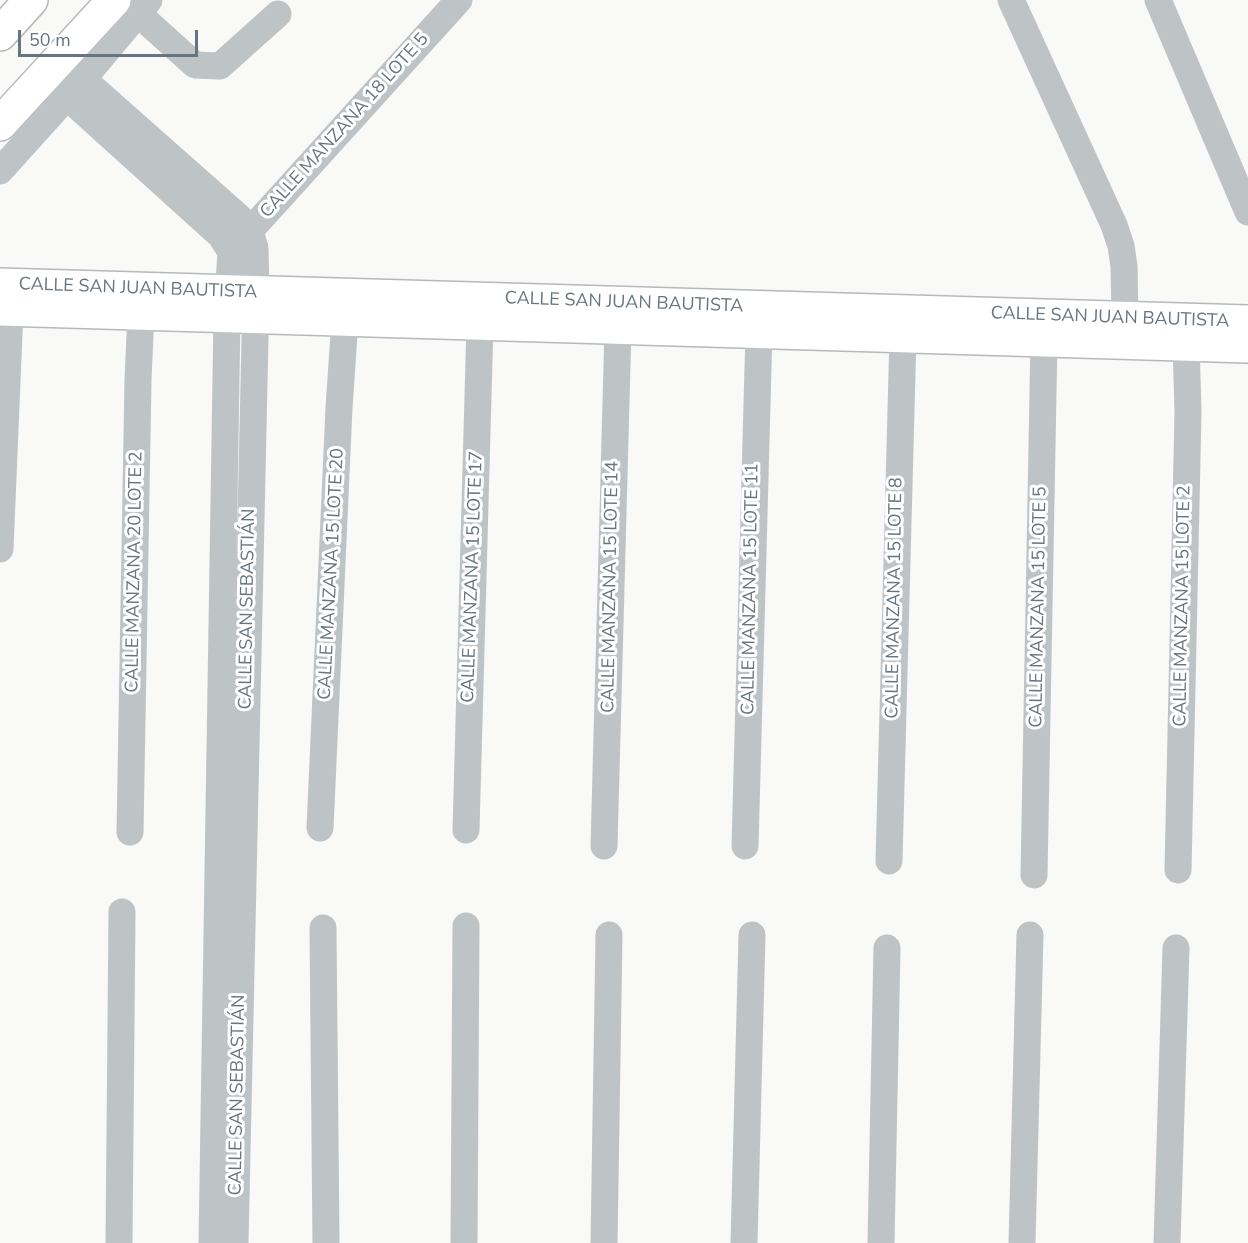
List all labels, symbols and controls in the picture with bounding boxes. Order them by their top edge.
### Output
scale bar [21,18,201,56]
text: 50 m [29,28,71,52]
street label: CALLE MANZANA 18 LOTE 5 [256,29,434,223]
street label: CALLE SAN JUAN BAUTISTA [18,274,258,304]
street label: CALLE SAN JUAN BAUTISTA [504,288,744,318]
street label: CALLE SAN JUAN BAUTISTA [990,303,1230,333]
street label: CALLE MANZANA 15 LOTE 20 [315,448,349,700]
street label: CALLE MANZANA 20 LOTE 2 [122,451,148,693]
street label: CALLE MANZANA 15 LOTE 17 [458,451,488,703]
street label: CALLE MANZANA 15 LOTE 14 [598,461,624,713]
street label: CALLE MANZANA 15 LOTE 11 [738,463,764,715]
street label: CALLE MANZANA 15 LOTE 8 [882,477,908,719]
street label: CALLE MANZANA 15 LOTE 2 [1170,485,1196,727]
street label: CALLE MANZANA 15 LOTE 5 [1026,486,1052,728]
street label: CALLE SAN SEBASTIÁN [235,508,261,710]
street label: CALLE SAN SEBASTIÁN [225,994,251,1196]

